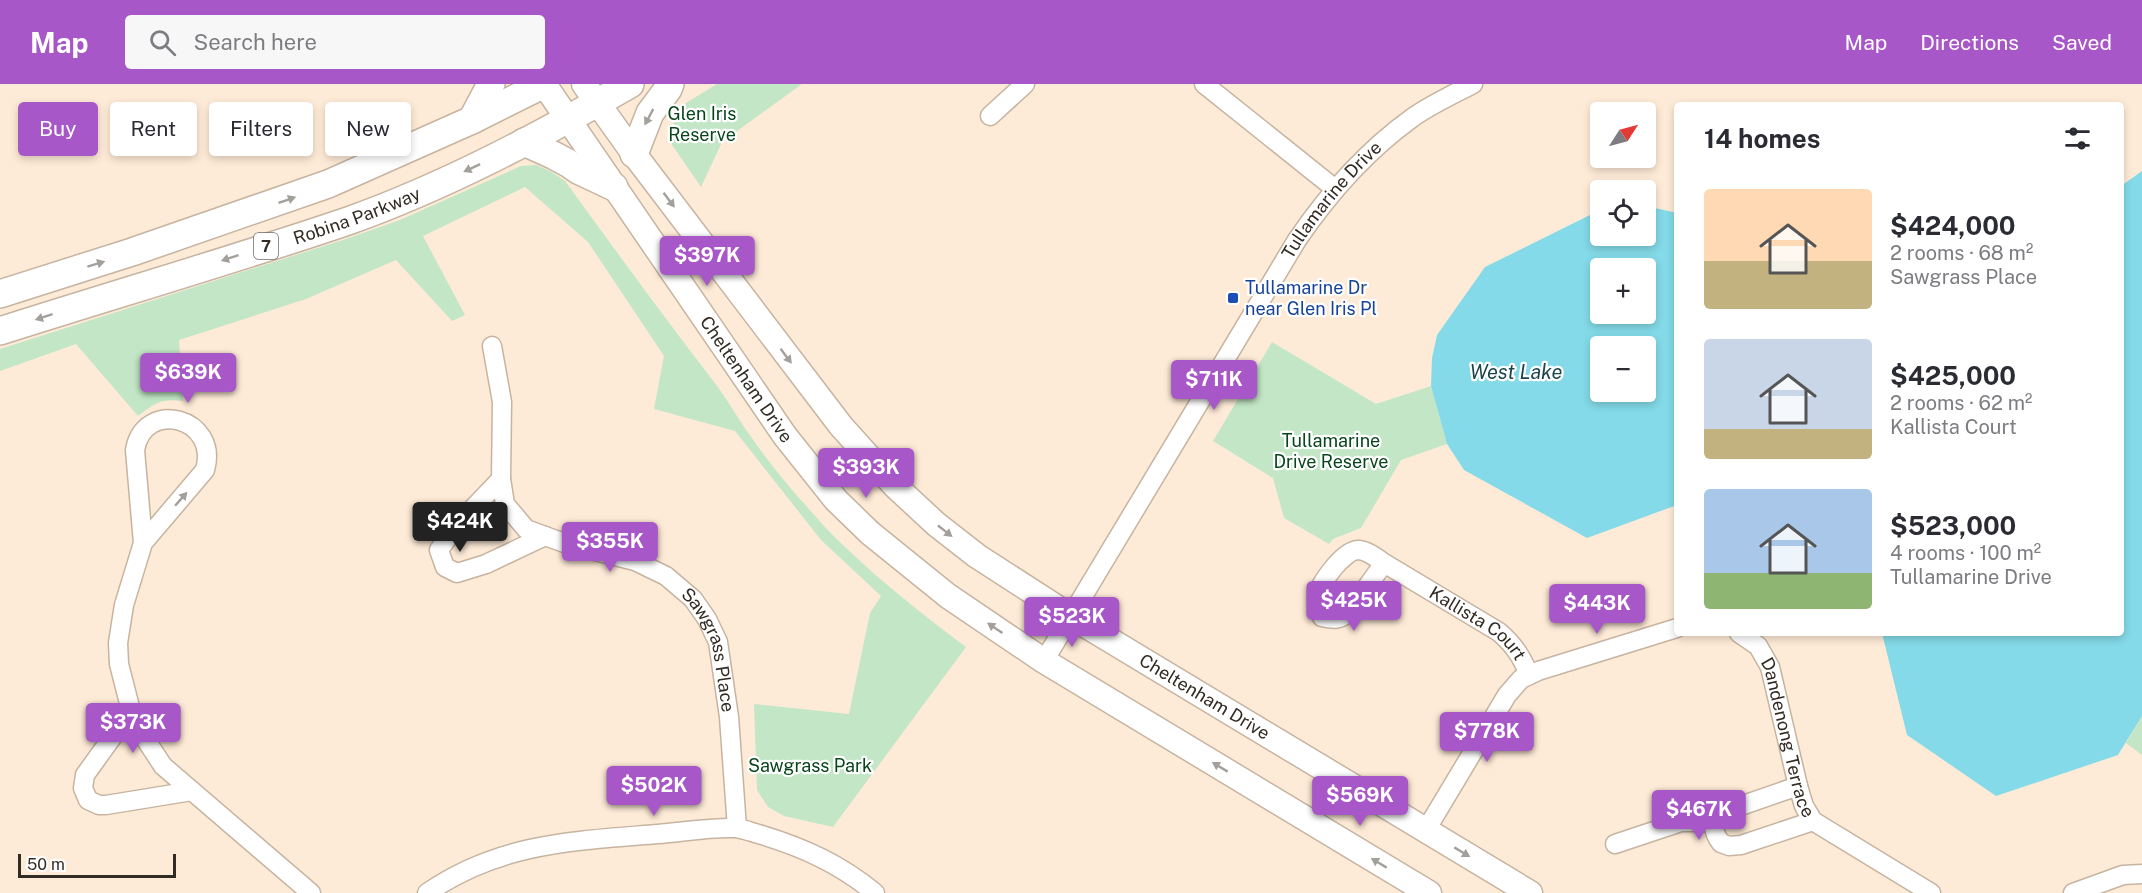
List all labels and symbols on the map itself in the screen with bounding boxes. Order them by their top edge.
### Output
north arrow [1590,102,1656,168]
park label: Glen Iris Reserve [668,103,736,145]
one-way arrow [644,109,654,126]
street label: Tullamarine Drive [1277,137,1385,262]
one-way arrow [462,163,480,173]
street label: Robina Parkway [291,182,424,248]
one-way arrow [663,192,675,208]
one-way arrow [278,194,296,204]
road number: 7 [254,233,278,259]
pin: $397K [665,236,749,287]
one-way arrow [221,254,239,263]
one-way arrow [87,258,105,268]
place label: Tullamarine Dr near Glen Iris Pl [1245,277,1377,319]
marker: Tullamarine Dr near Glen Iris Pl [1226,291,1240,305]
one-way arrow [35,312,53,322]
street label: Cheltenham Drive [696,312,797,447]
one-way arrow [780,348,793,364]
pin: $639K [146,353,230,404]
pin: $711K [1172,360,1256,411]
water label: West Lake [1470,360,1562,384]
park label: Tullamarine Drive Reserve [1273,430,1389,472]
pin: $393K [824,448,908,499]
one-way arrow [174,492,187,507]
pin: $424K [418,502,502,553]
pin: $355K [568,522,652,573]
one-way arrow [938,524,953,536]
pin: $425K [1312,581,1396,632]
street label: Kallista Court [1426,582,1531,664]
street label: Sawgrass Place [678,583,739,714]
pin: $443K [1555,584,1639,635]
pin: $523K [1030,597,1114,648]
one-way arrow [987,623,1003,634]
street label: Cheltenham Drive [1136,649,1274,744]
street label: Dandenong Terrace [1757,654,1819,821]
pin: $373K [91,703,175,754]
pin: $778K [1445,712,1529,763]
park label: Sawgrass Park [748,755,872,776]
one-way arrow [1212,762,1228,773]
pin: $502K [612,766,696,817]
pin: $569K [1318,776,1402,827]
pin: $467K [1657,790,1741,841]
one-way arrow [1454,846,1470,857]
scale bar [18,851,176,878]
one-way arrow [1371,857,1387,868]

